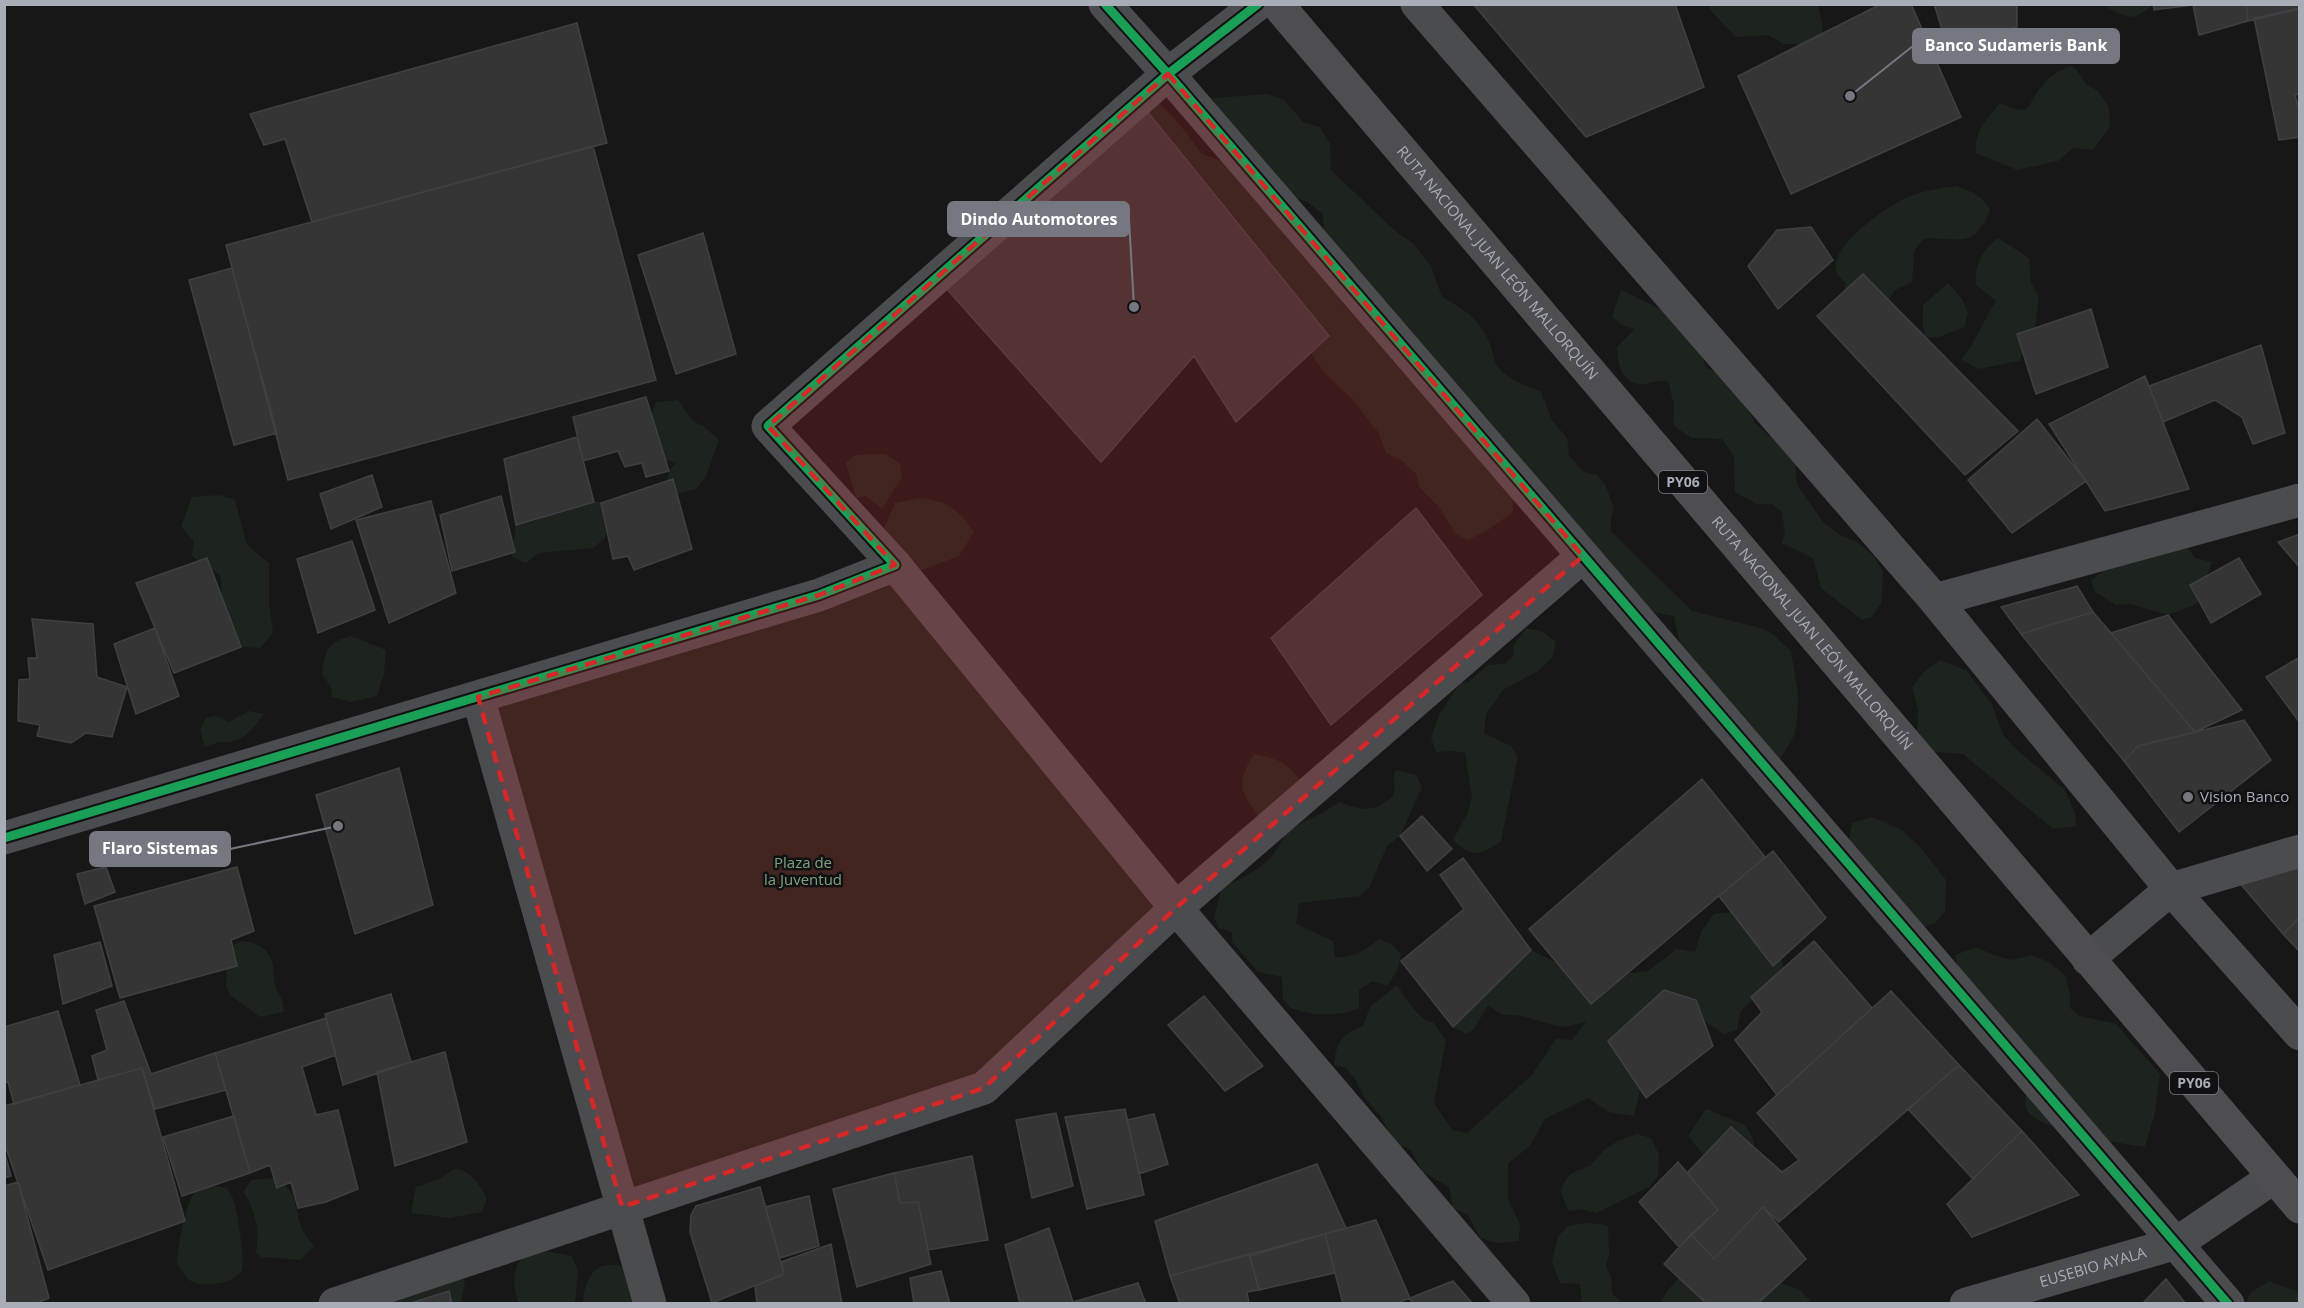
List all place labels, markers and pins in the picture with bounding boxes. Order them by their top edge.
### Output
callout: Banco Sudameris Bank [1913,29,2119,63]
callout: Dindo Automotores [948,202,1129,236]
place label: Vision Banco [2200,786,2289,806]
marker: Vision Banco [2181,790,2195,804]
callout: Flaro Sistemas [90,832,230,866]

